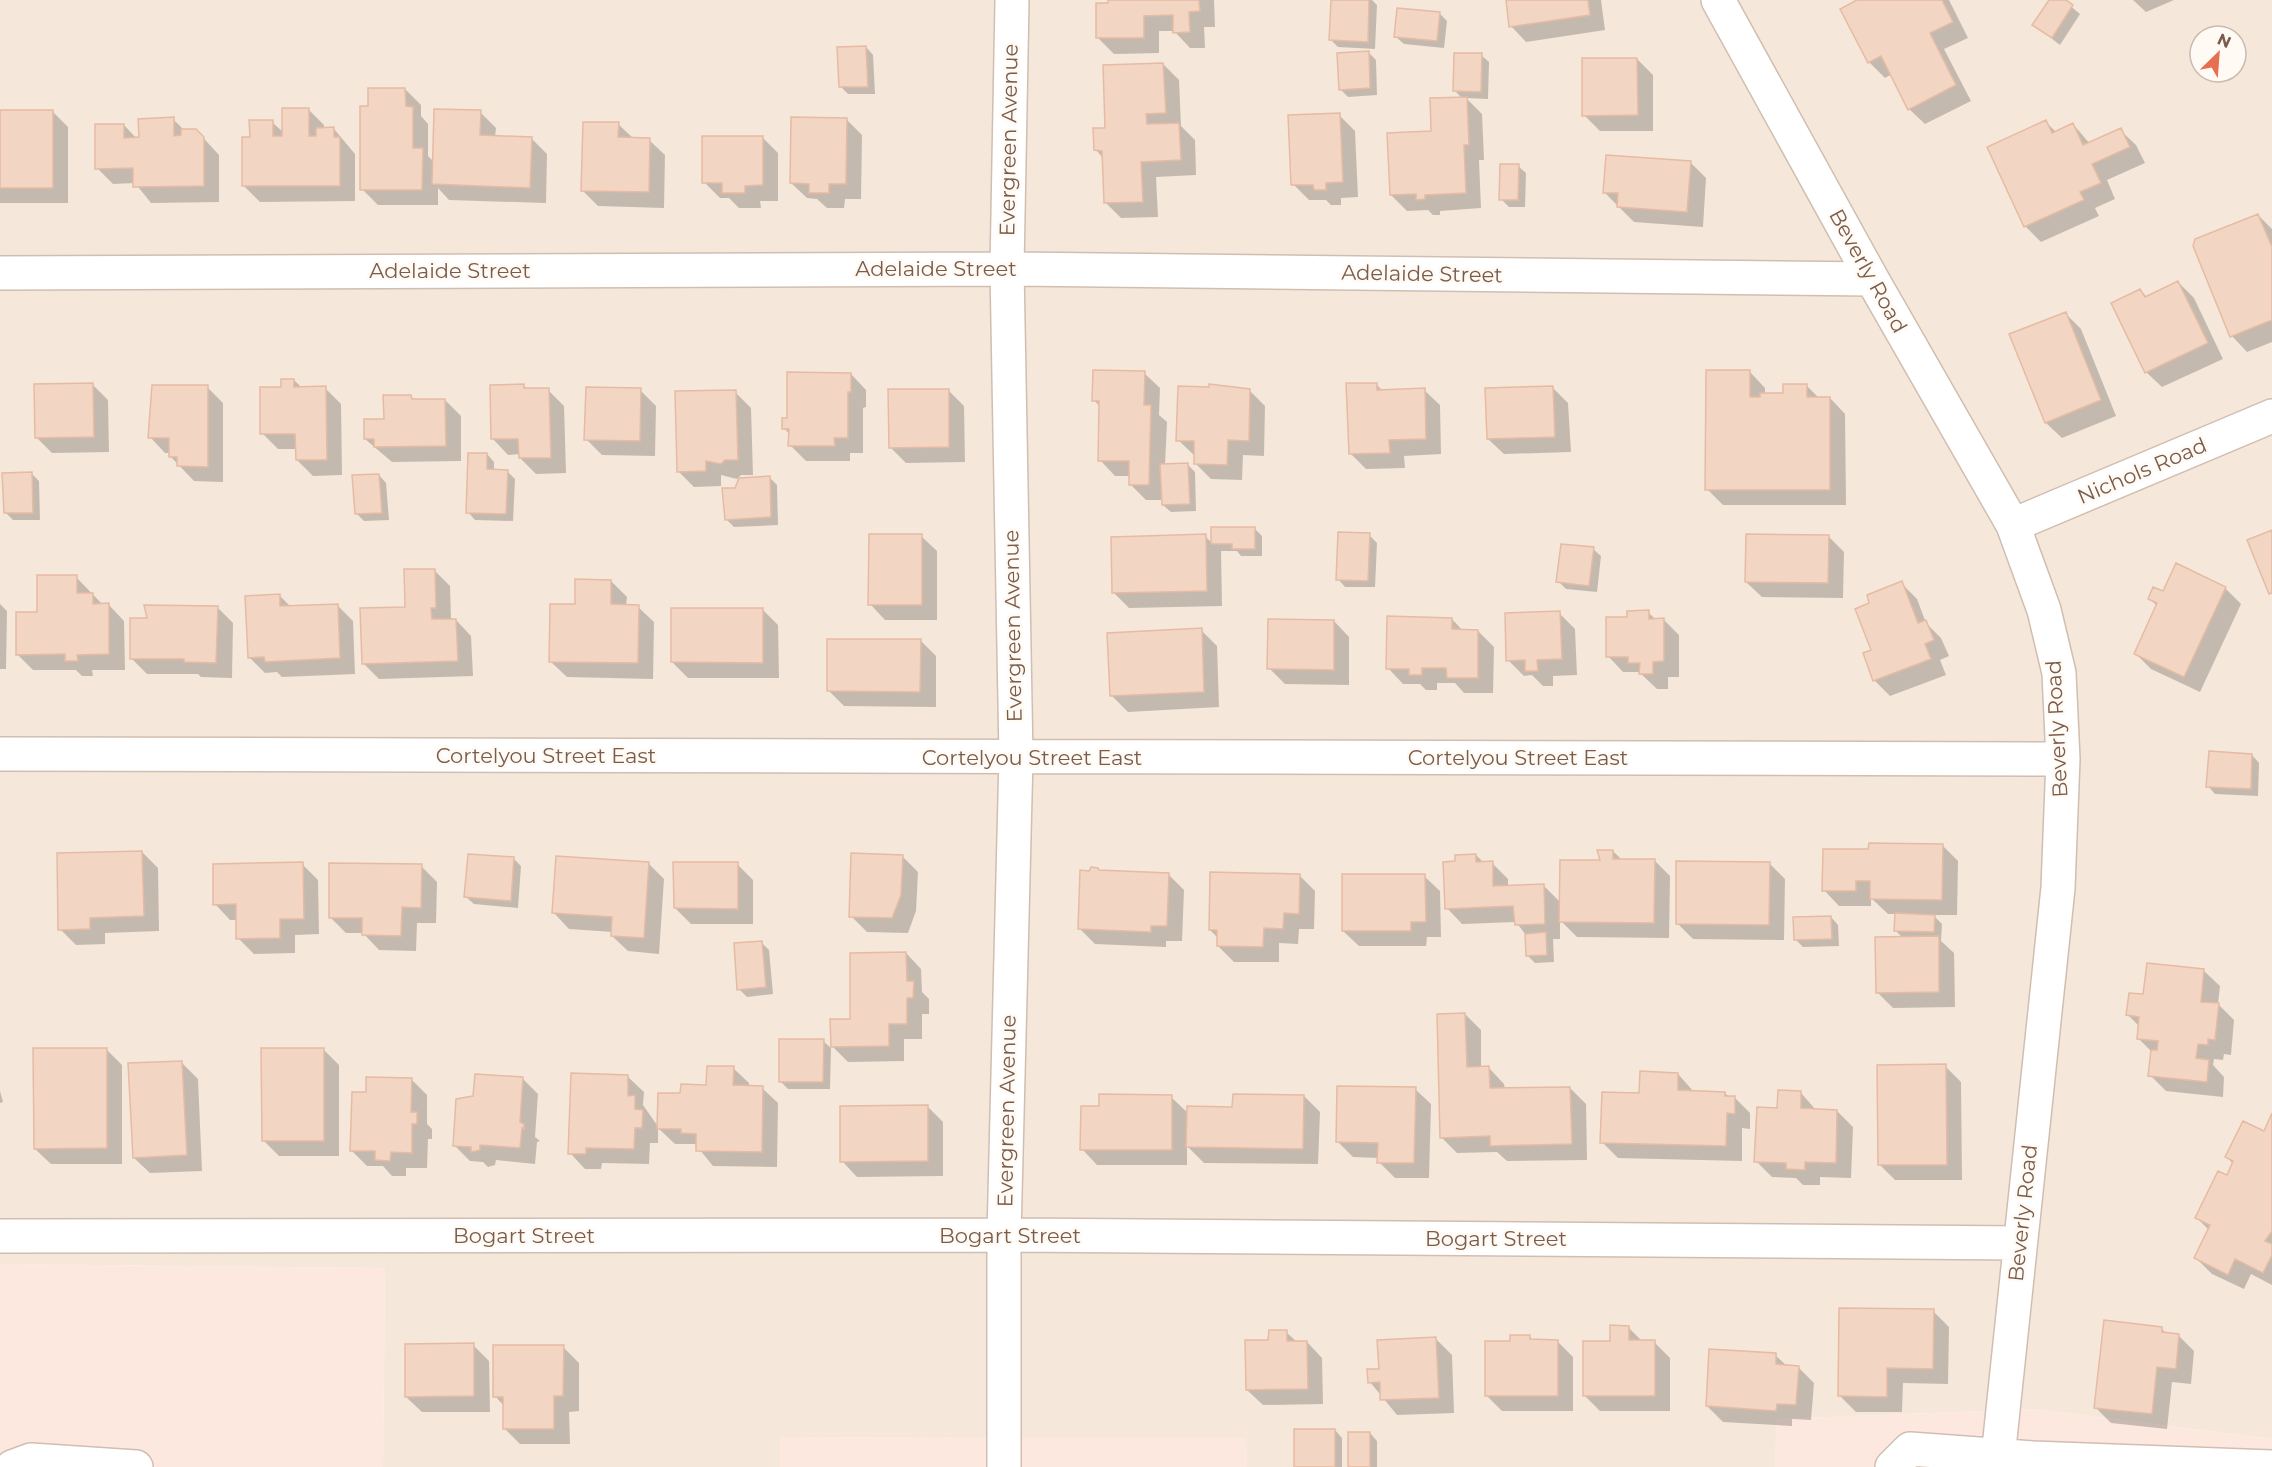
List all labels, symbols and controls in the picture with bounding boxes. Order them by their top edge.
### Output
north arrow [2188,24,2248,84]
text: N [2214,30,2234,52]
street label: Evergreen Avenue [994,43,1023,236]
street label: Beverly Road [1824,204,1913,337]
street label: Adelaide Street [855,256,1017,281]
street label: Adelaide Street [369,258,531,283]
street label: Adelaide Street [1341,260,1503,287]
street label: Nichols Road [2073,432,2210,509]
street label: Evergreen Avenue [998,530,1027,723]
street label: Beverly Road [2040,660,2073,798]
street label: Cortelyou Street East [436,743,656,768]
street label: Cortelyou Street East [922,745,1142,770]
street label: Cortelyou Street East [1408,745,1628,770]
street label: Evergreen Avenue [992,1014,1021,1207]
street label: Beverly Road [2003,1143,2042,1283]
street label: Bogart Street [453,1223,595,1248]
street label: Bogart Street [939,1223,1081,1248]
street label: Bogart Street [1425,1226,1567,1251]

